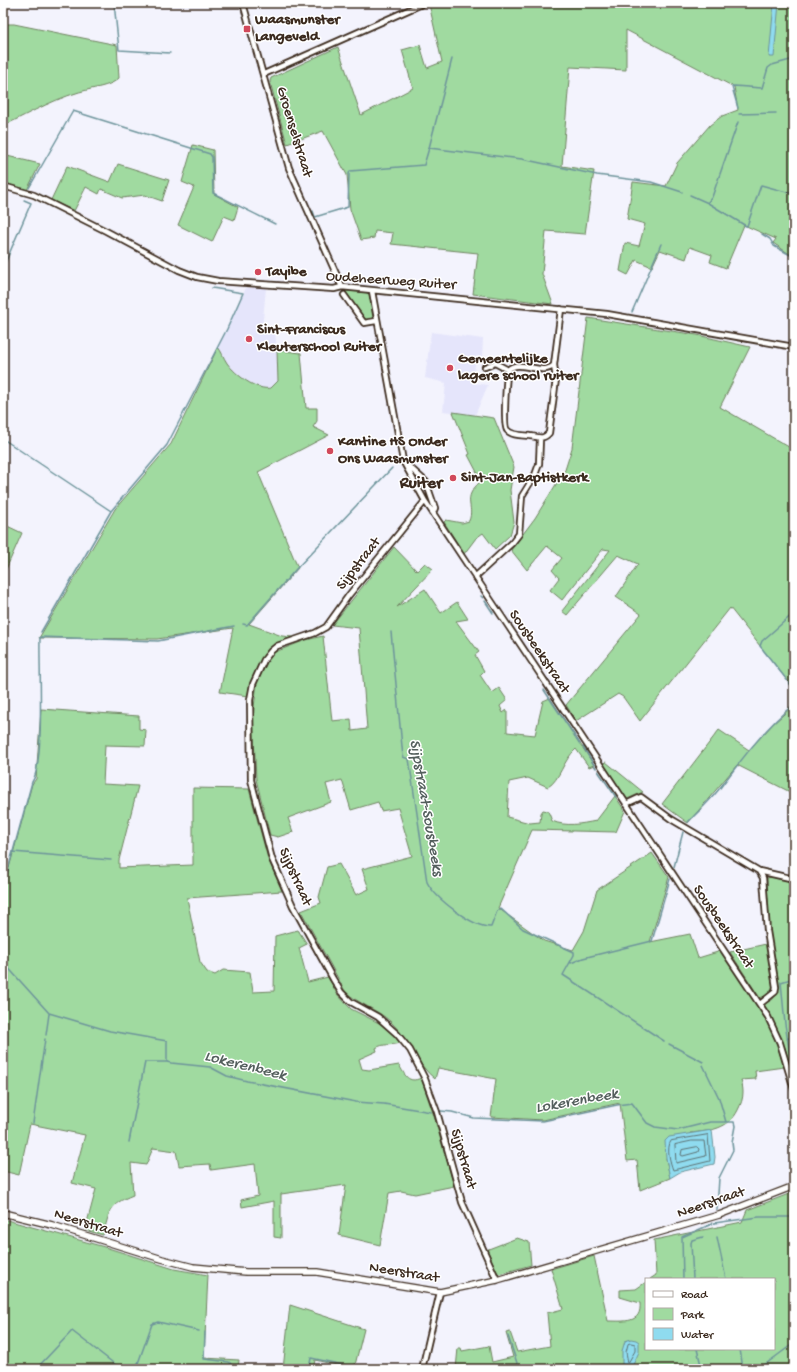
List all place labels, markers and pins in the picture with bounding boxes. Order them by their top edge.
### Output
place label: Waasmunster Langeveld [254,11,341,46]
marker: Waasmunster Langeveld [242,24,252,34]
place label: Tayibe [265,263,308,281]
marker: Tayibe [253,267,263,277]
place label: Sint-Franciscus Kleuterschool Ruiter [256,321,383,356]
marker: Sint-Franciscus Kleuterschool Ruiter [244,334,254,344]
place label: Gemeentelijke lagere school ruiter [457,350,580,385]
marker: Gemeentelijke lagere school ruiter [445,363,455,373]
place label: Kantine HS Onder Ons Waasmunster [337,433,449,468]
marker: Kantine HS Onder Ons Waasmunster [325,446,335,456]
place label: Sint-Jan-Baptistkerk [461,469,590,487]
marker: Sint-Jan-Baptistkerk [448,473,458,483]

